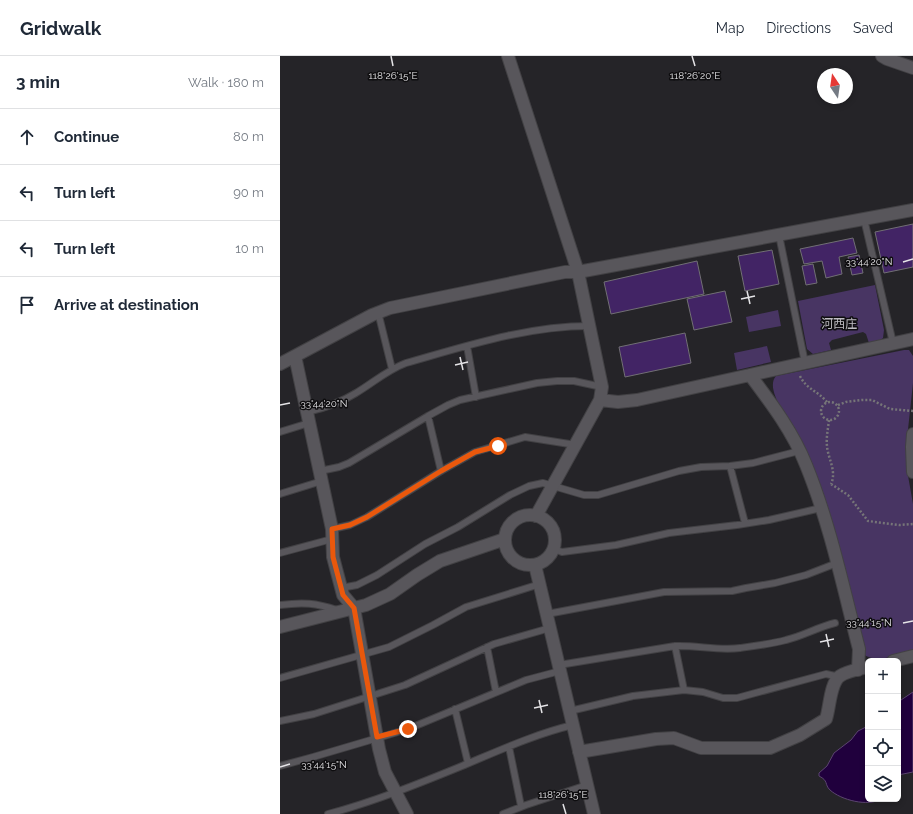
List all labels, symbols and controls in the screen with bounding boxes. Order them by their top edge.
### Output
text: Gridwalk [20,17,101,39]
text: Map [716,20,744,36]
text: Directions [766,20,831,36]
text: Saved [853,20,893,36]
north arrow [817,68,853,104]
text: 118°26'15"E [368,70,418,81]
text: 118°26'20"E [670,70,720,81]
text: 3 min [16,72,60,92]
text: Walk · 180 m [188,75,264,90]
icon: ahead [16,126,38,148]
text: Continue [54,128,119,146]
text: 80 m [233,129,264,144]
icon: left [16,182,38,204]
text: Turn left [54,184,115,202]
text: 90 m [233,185,264,200]
icon: left [16,238,38,260]
text: Turn left [54,240,115,258]
text: 10 m [235,241,264,256]
text: 33°44'20"N [845,256,893,267]
icon: arrive [16,294,38,316]
text: Arrive at destination [54,296,199,314]
district label: 河西庄 [821,317,857,331]
text: 33°44'20"N [300,398,348,409]
route start [489,437,507,455]
text: 33°44'15"N [846,617,892,628]
map controls [865,658,901,802]
button: + [865,658,901,694]
button: − [865,694,901,730]
route end [399,720,417,738]
button: locate [865,730,901,766]
text: 33°44'15"N [301,759,347,770]
button: layers [865,766,901,802]
text: 118°26'15"E [538,789,588,800]

